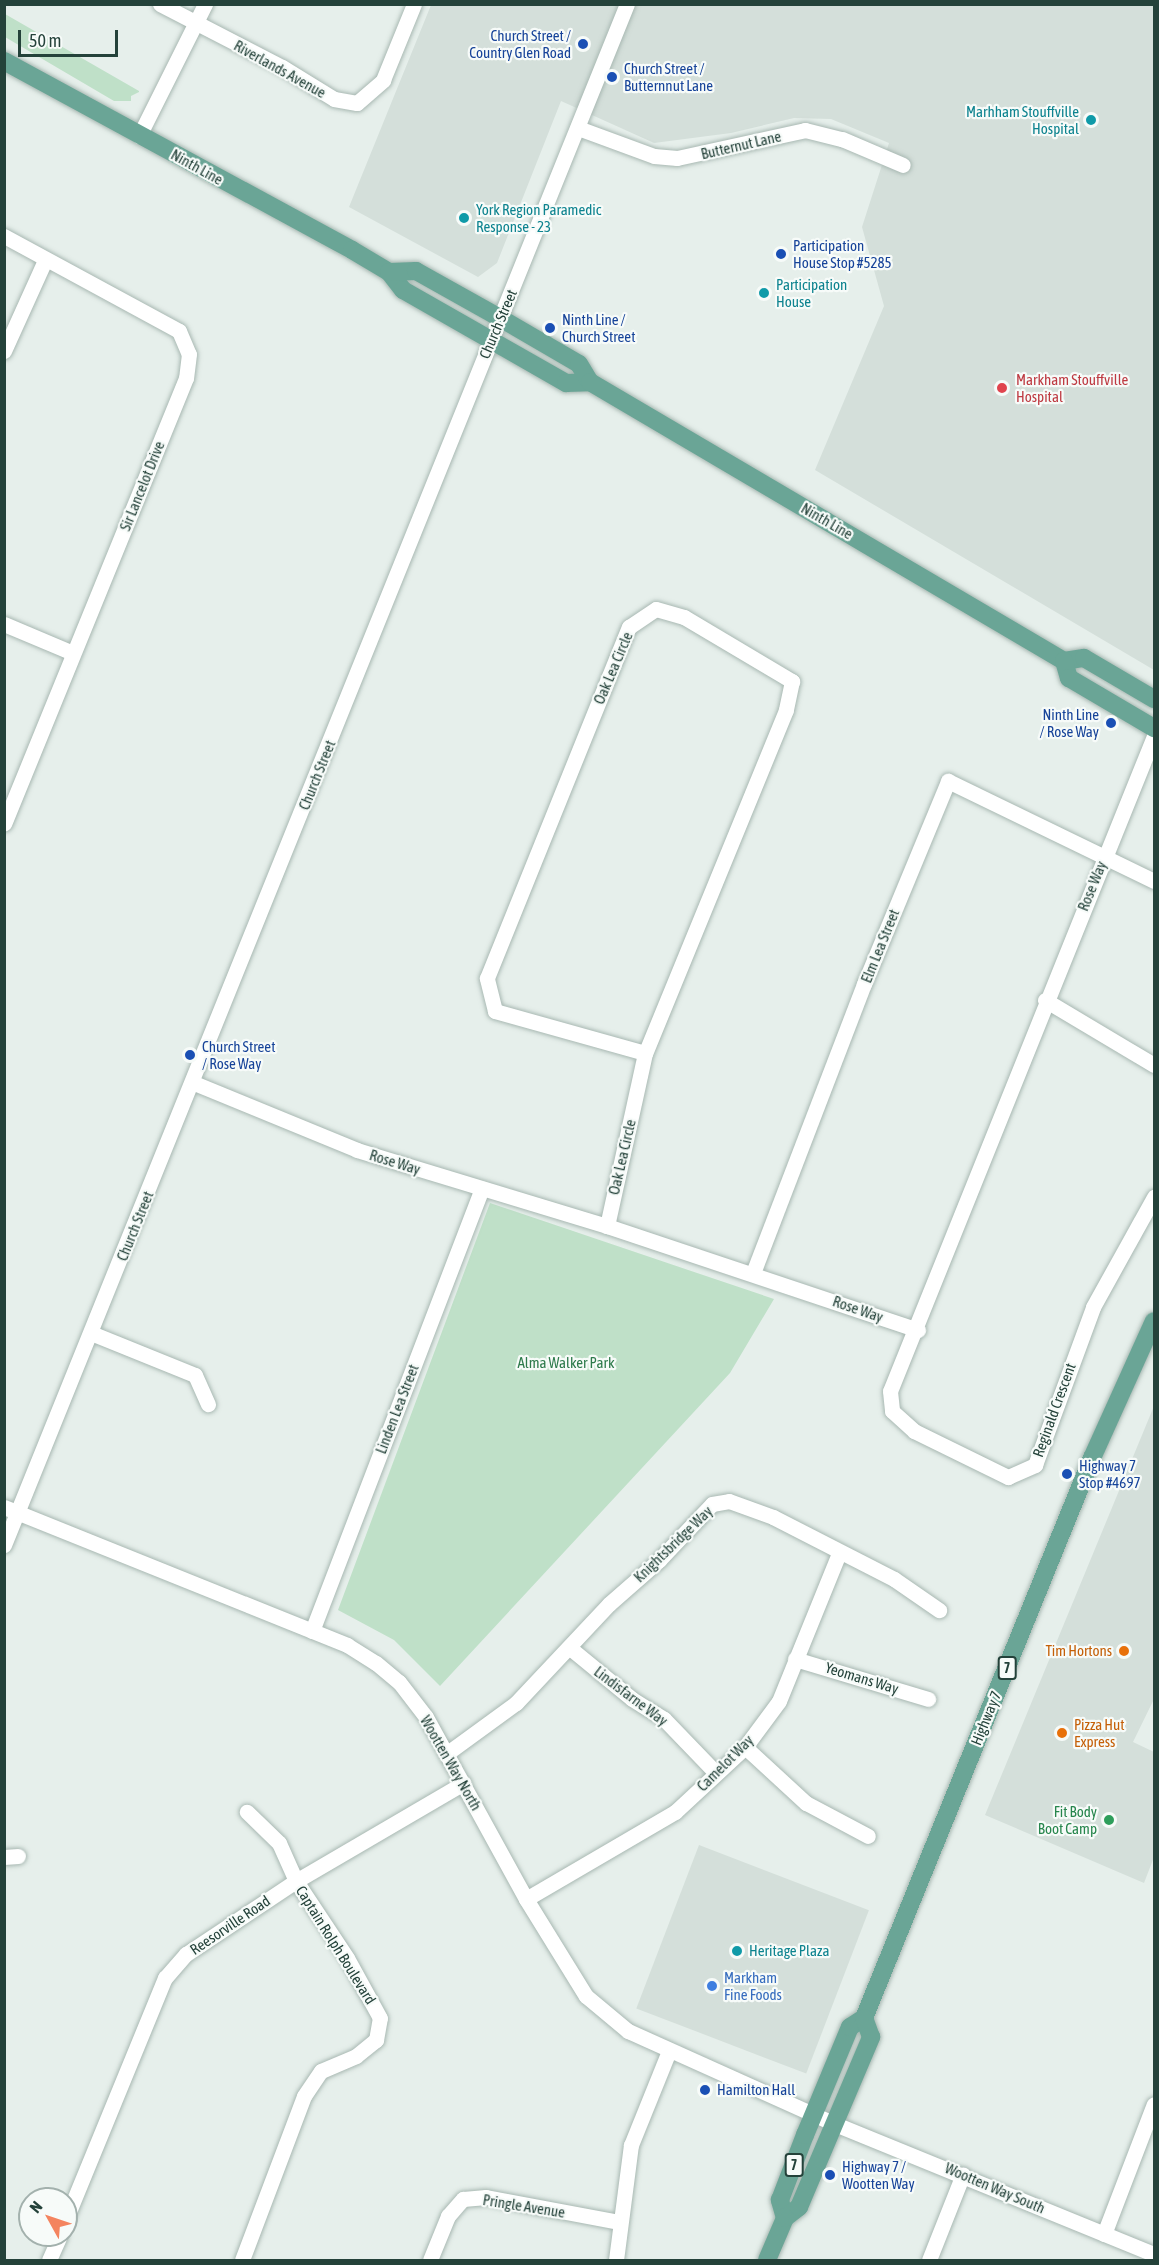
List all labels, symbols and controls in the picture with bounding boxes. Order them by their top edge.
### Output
scale bar [21,18,122,56]
place label: Church Street / Country Glen Road [469,26,571,61]
text: 50 m [29,30,61,51]
street label: Riverlands Avenue [231,36,329,102]
marker: Church Street / Country Glen Road [576,37,590,51]
place label: Church Street / Butternnut Lane [624,59,713,94]
marker: Church Street / Butternnut Lane [605,70,619,84]
place label: Marhham Stouffville Hospital [966,102,1079,137]
marker: Marhham Stouffville Hospital [1084,113,1098,127]
street label: Butternut Lane [699,127,783,163]
street label: Ninth Line [168,145,226,189]
place label: York Region Paramedic Response - 23 [476,200,601,235]
marker: York Region Paramedic Response - 23 [457,211,471,225]
place label: Participation House Stop #5285 [793,236,892,271]
marker: Participation House Stop #5285 [774,247,788,261]
place label: Participation House [776,275,847,310]
marker: Participation House [757,286,771,300]
street label: Church Street [475,287,521,361]
place label: Ninth Line / Church Street [562,310,635,345]
marker: Ninth Line / Church Street [543,321,557,335]
place label: Markham Stouffville Hospital [1016,370,1128,405]
marker: Markham Stouffville Hospital [993,379,1011,397]
street label: Sir Lancelot Drive [116,439,168,533]
street label: Ninth Line [798,499,856,543]
street label: Oak Lea Circle [590,629,636,707]
place label: Ninth Line / Rose Way [1040,705,1099,740]
marker: Ninth Line / Rose Way [1104,716,1118,730]
street label: Church Street [295,738,339,812]
street label: Rose Way [1074,858,1110,914]
street label: Elm Lea Street [857,907,903,985]
place label: Church Street / Rose Way [202,1037,275,1072]
marker: Church Street / Rose Way [183,1048,197,1062]
street label: Oak Lea Circle [605,1118,639,1196]
street label: Rose Way [367,1146,423,1178]
street label: Church Street [113,1189,157,1263]
street label: Rose Way [830,1292,886,1326]
park label: Alma Walker Park [517,1354,615,1372]
street label: Reginald Crescent [1029,1361,1079,1459]
street label: Linden Lea Street [372,1362,422,1456]
place label: Highway 7 Stop #4697 [1079,1456,1140,1491]
marker: Highway 7 Stop #4697 [1060,1467,1074,1481]
street label: Knightsbridge Way [630,1502,716,1586]
place label: Tim Hortons [1046,1642,1112,1660]
marker: Tim Hortons [1117,1644,1131,1658]
road number: 7 [996,1657,1018,1679]
street label: Yeomans Way [823,1658,901,1698]
street label: Lindisfarne Way [591,1662,671,1730]
street label: Highway 7 [967,1688,1005,1748]
street label: Wootten Way North [417,1712,485,1814]
place label: Pizza Hut Express [1074,1715,1125,1750]
marker: Pizza Hut Express [1055,1726,1069,1740]
street label: Camelot Way [693,1731,757,1795]
place label: Fit Body Boot Camp [1038,1802,1097,1837]
marker: Fit Body Boot Camp [1102,1813,1116,1827]
street label: Captain Rolph Boulevard [292,1882,380,2008]
street label: Reesorville Road [187,1892,273,1958]
place label: Heritage Plaza [749,1942,829,1960]
marker: Heritage Plaza [730,1944,744,1958]
place label: Markham Fine Foods [724,1968,782,2003]
marker: Markham Fine Foods [705,1979,719,1993]
place label: Hamilton Hall [717,2081,795,2099]
marker: Hamilton Hall [698,2083,712,2097]
road number: 7 [784,2154,804,2176]
place label: Highway 7 / Wootten Way [842,2157,915,2192]
street label: Wootten Way South [942,2159,1048,2217]
marker: Highway 7 / Wootten Way [823,2168,837,2182]
north arrow [18,2187,78,2247]
street label: Pringle Avenue [482,2191,566,2221]
text: N [26,2197,46,2216]

